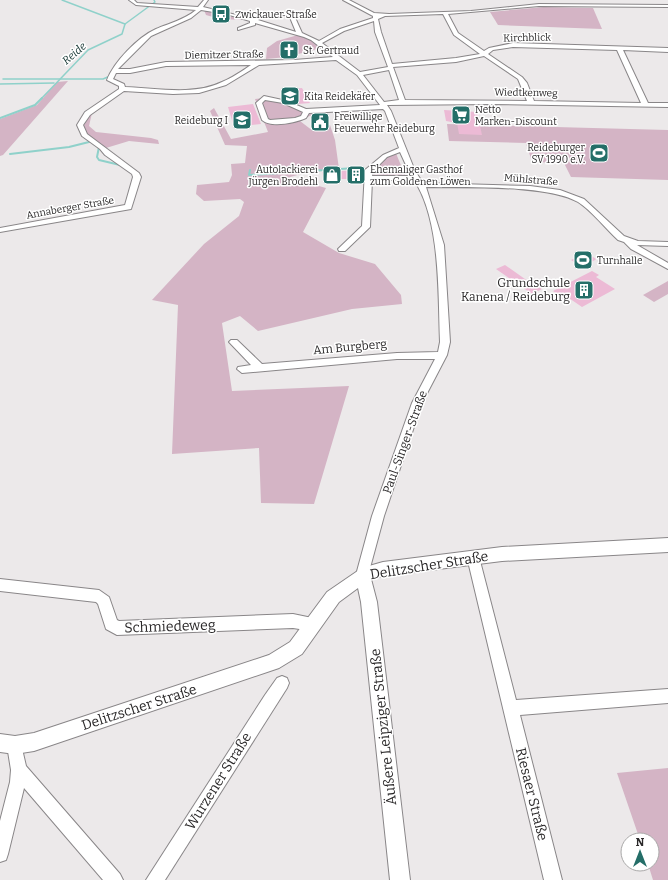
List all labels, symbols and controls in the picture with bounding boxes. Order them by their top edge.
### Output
bus stop icon: Zwickauer Straße [210,3,232,25]
place label: Zwickauer Straße [235,9,317,21]
street label: Kirchblick [503,32,551,44]
water label: Reide [60,39,89,67]
church icon: St. Gertraud [278,39,300,61]
place label: St. Gertraud [303,45,359,57]
street label: Diemitzer Straße [184,48,264,62]
school or university icon: Kita Reidekäfer [279,85,301,107]
street label: Wiedtkenweg [494,86,558,100]
place label: Kita Reidekäfer [304,91,376,103]
supermarket icon: Netto Marken-Discount [450,104,472,126]
place label: Netto Marken-Discount [475,104,557,128]
school or university icon: Reideburg I [231,109,253,131]
public building icon: Freiwillige Feuerwehr Reideburg [309,111,331,133]
place label: Freiwillige Feuerwehr Reideburg [334,111,435,135]
place label: Reideburg I [174,115,228,127]
place label: Reideburger SV 1990 e.V. [527,142,586,166]
sports icon: Reideburger SV 1990 e.V. [588,142,610,164]
place label: Autolackierei Jürgen Brodehl [247,164,318,188]
shop icon: Autolackierei Jürgen Brodehl [321,164,343,186]
building icon: Ehemaliger Gasthof zum Goldenen Löwen [345,164,367,186]
place label: Ehemaliger Gasthof zum Goldenen Löwen [370,164,471,188]
street label: Mühlstraße [503,172,558,188]
street label: Annaberger Straße [25,194,115,222]
sports icon: Turnhalle [572,249,594,271]
place label: Turnhalle [597,255,642,267]
place label: Grundschule Kanena / Reideburg [461,276,570,304]
building icon: Grundschule Kanena / Reideburg [573,279,595,301]
street label: Am Burgberg [313,337,388,357]
street label: Paul-Singer-Straße [380,388,430,496]
street label: Delitzscher Straße [369,548,490,583]
street label: Schmiedeweg [124,616,216,637]
street label: Äußere Leipziger Straße [367,648,400,806]
street label: Delitzscher Straße [80,681,199,734]
street label: Wurzener Straße [182,729,255,833]
street label: Riesaer Straße [512,746,551,842]
north arrow [620,832,660,872]
text: N [636,836,645,849]

